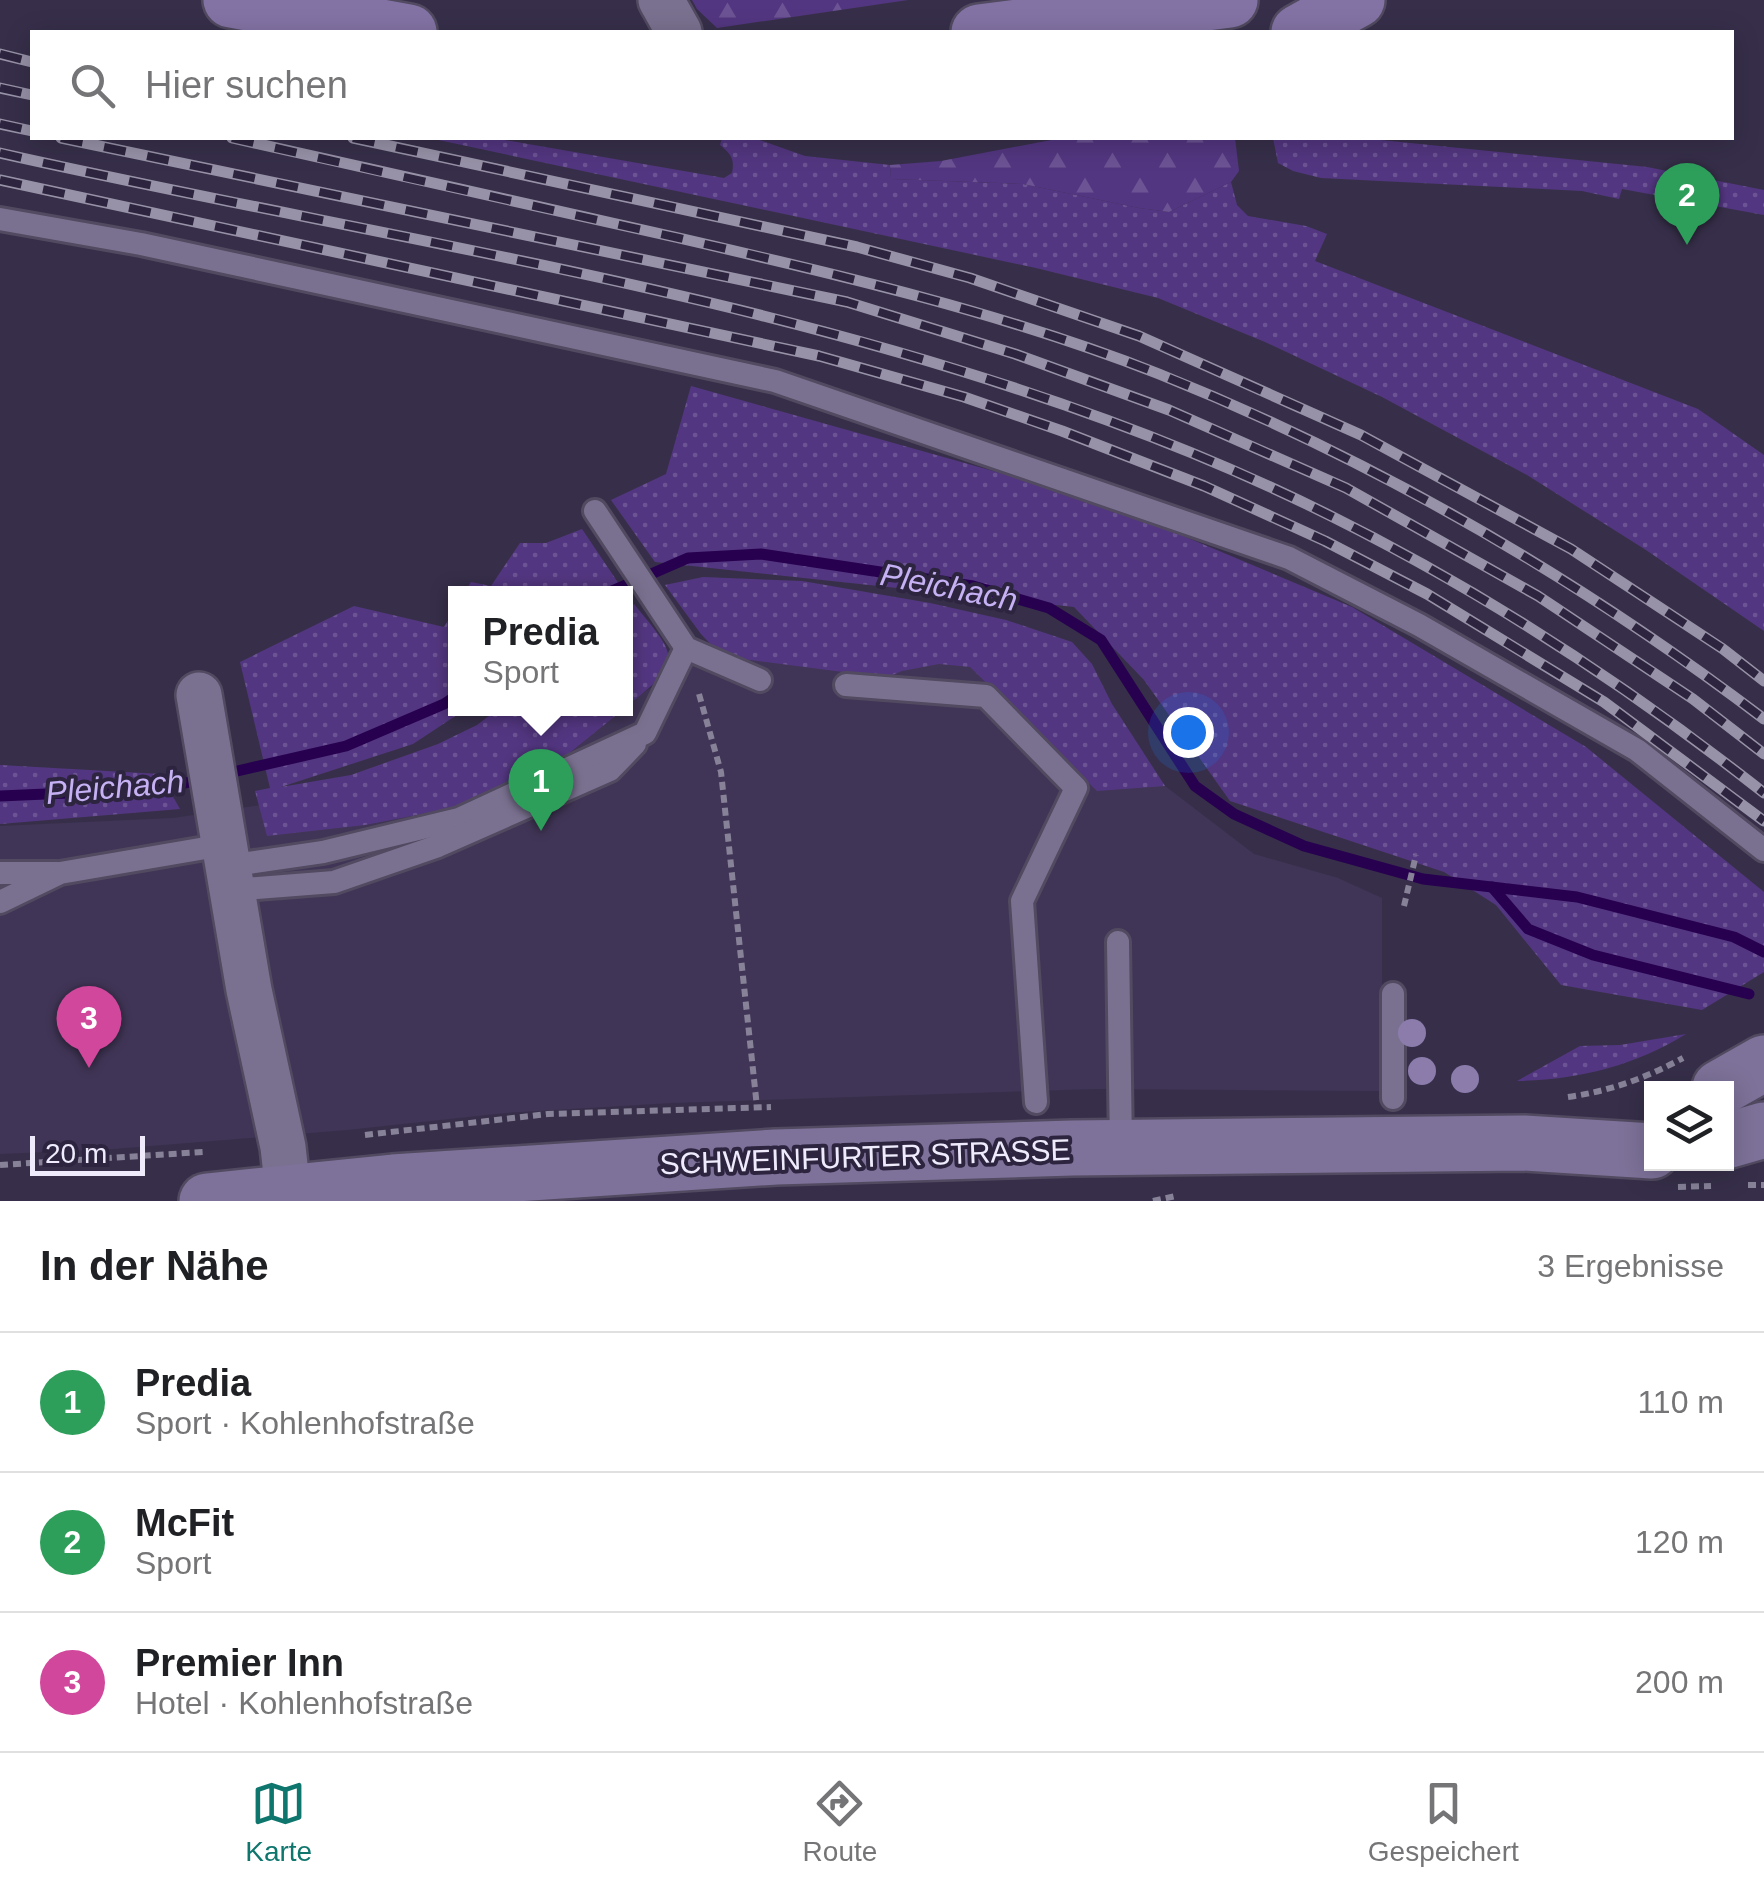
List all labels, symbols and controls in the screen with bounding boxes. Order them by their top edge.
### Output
search box [30,30,1734,140]
icon: search [65,58,120,113]
text: Hier suchen [145,64,348,106]
pin: 2 [1654,162,1720,245]
water label: Pleichach [877,556,1021,618]
popup [448,586,633,716]
text: Predia [482,611,599,653]
text: Sport [482,654,559,690]
your location [1163,707,1214,758]
pin: 1 [508,748,574,831]
water label: Pleichach [44,763,186,811]
pin: 3 [56,986,122,1068]
map controls [1644,1081,1734,1171]
button: layers [1644,1081,1734,1171]
scale bar [30,1131,145,1176]
street label: SCHWEINFURTER STRASSE [659,1133,1071,1180]
text: 20 m [45,1138,107,1169]
text: In der Nähe [40,1242,269,1289]
text: 3 Ergebnisse [1537,1248,1724,1284]
text: Predia [135,1362,251,1404]
text: 1 [64,1384,81,1420]
text: 110 m [1637,1384,1724,1420]
text: Sport · Kohlenhofstraße [135,1405,475,1441]
text: McFit [135,1502,234,1544]
text: 2 [64,1524,81,1560]
text: 120 m [1635,1524,1724,1560]
text: Sport [135,1545,211,1581]
text: Premier Inn [135,1642,344,1684]
text: 3 [64,1664,81,1700]
text: 200 m [1635,1664,1724,1700]
text: Hotel · Kohlenhofstraße [135,1685,473,1721]
tab: Karte [245,1776,312,1868]
tab: Route [803,1776,877,1868]
tab: Gespeichert [1368,1776,1519,1868]

